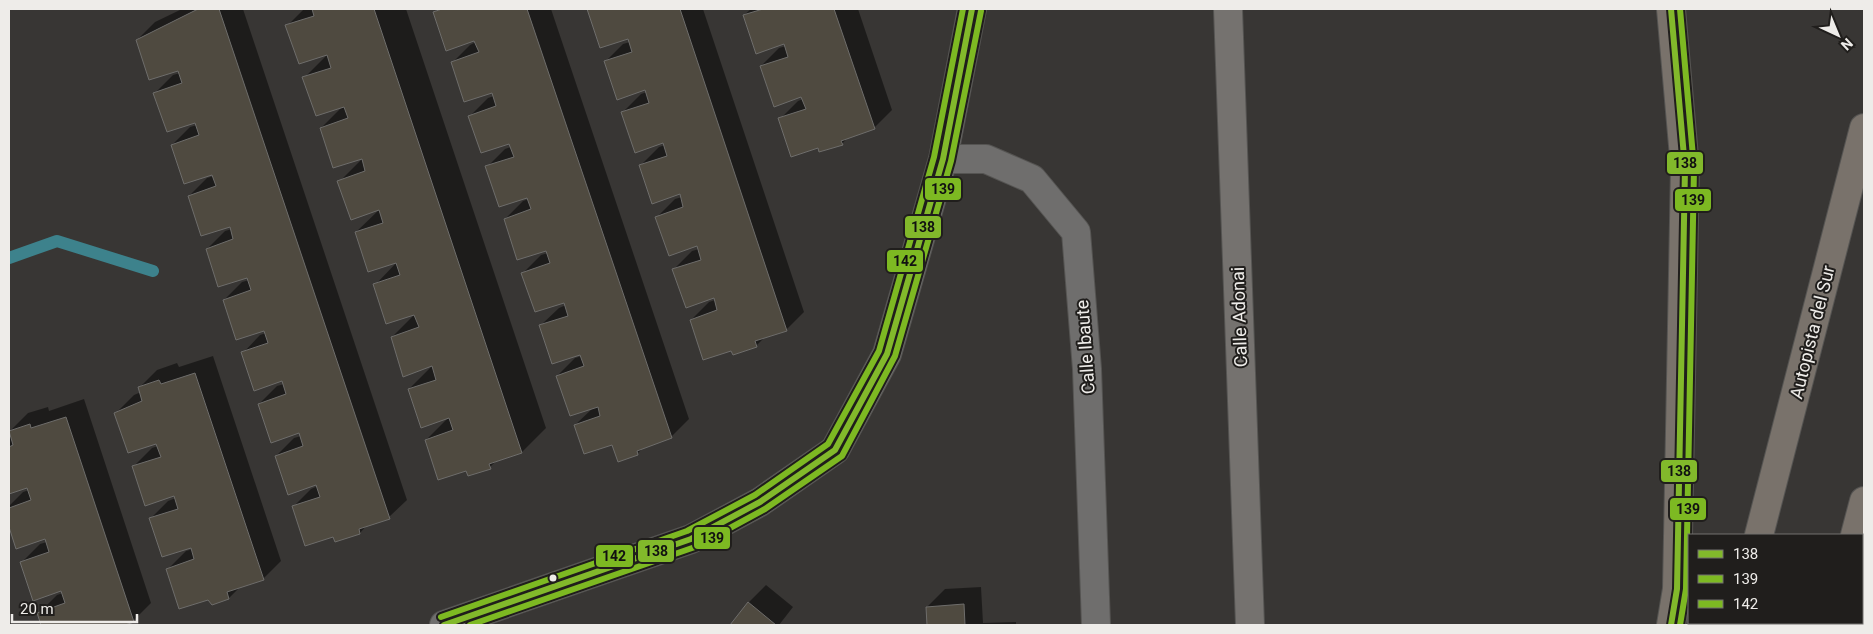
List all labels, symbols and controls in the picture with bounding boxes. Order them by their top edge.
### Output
north arrow [1813,10,1863,60]
text: N [1838,35,1856,54]
line badge: 138 [1666,151,1704,175]
text: 138 [1673,155,1697,171]
line badge: 139 [924,177,962,201]
text: 139 [931,181,955,197]
line badge: 139 [1674,188,1712,212]
text: 139 [1681,192,1705,208]
line badge: 138 [904,215,942,239]
text: 138 [911,219,935,235]
line badge: 142 [886,249,924,273]
text: 142 [893,253,917,269]
street label: Autopista del Sur [1785,263,1839,401]
street label: Calle Adonai [1227,266,1251,368]
street label: Calle Ibaute [1071,299,1099,395]
line badge: 138 [1660,459,1698,483]
text: 138 [1667,463,1691,479]
line badge: 139 [1669,497,1707,521]
text: 139 [1676,501,1700,517]
line badge: 139 [693,526,731,550]
text: 139 [700,530,724,546]
legend [1688,534,1863,624]
line badge: 138 [637,539,675,563]
text: 138 [644,543,668,559]
line badge: 142 [595,544,634,568]
text: 138 [1733,545,1758,563]
text: 142 [602,548,626,564]
text: 139 [1733,570,1758,588]
unlabelled marker [548,573,558,583]
scale bar [12,592,138,624]
text: 142 [1733,595,1758,613]
text: 20 m [20,600,54,618]

